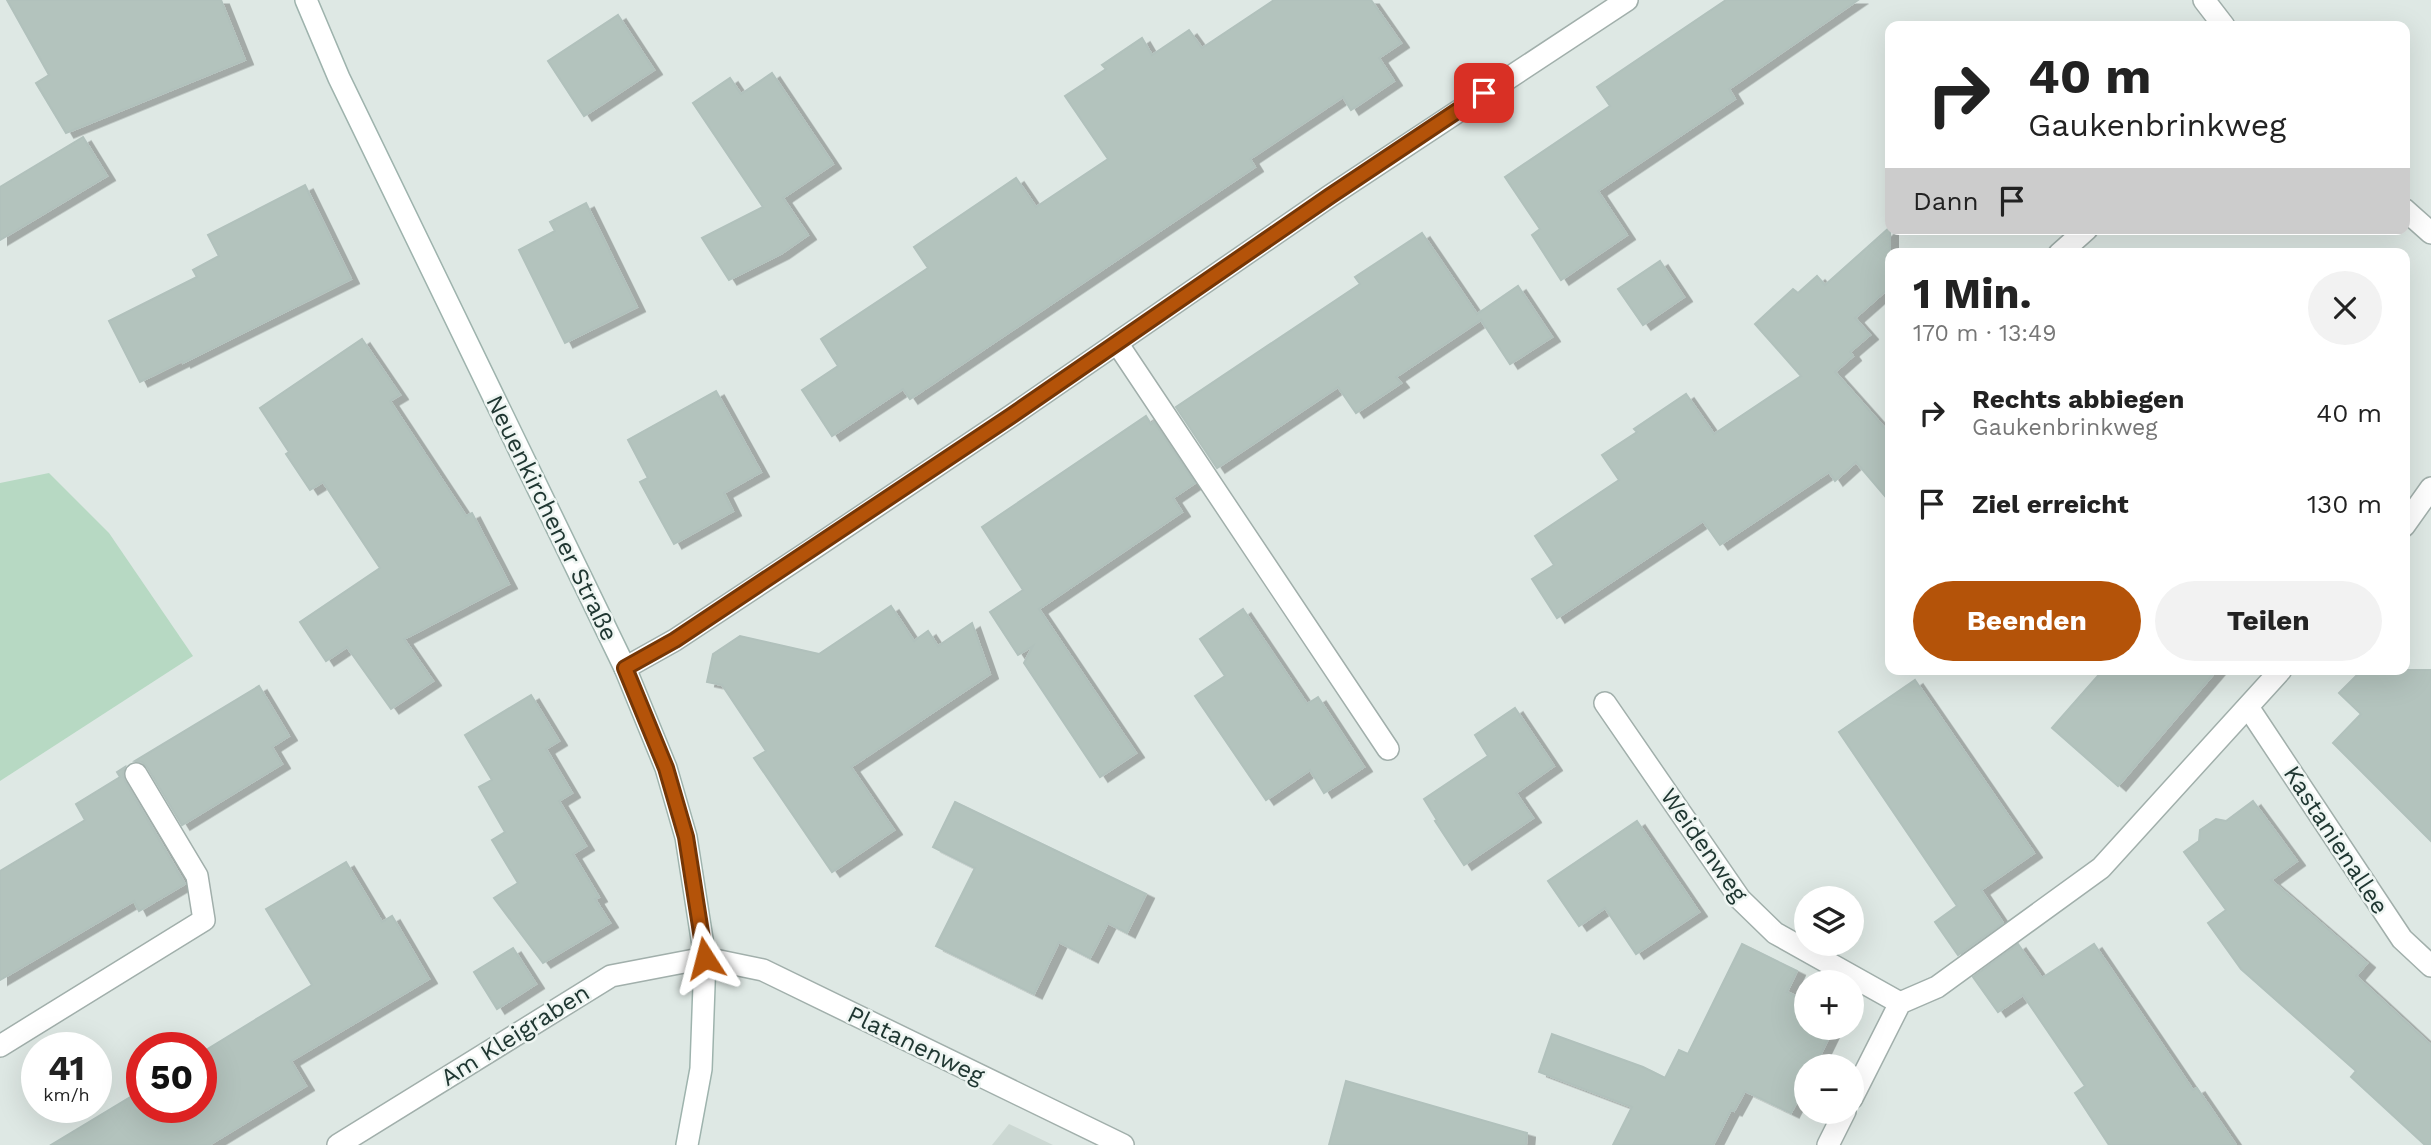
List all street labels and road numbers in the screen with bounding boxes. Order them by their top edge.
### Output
street label: Neuenkirchener Straße [480,391,624,645]
street label: Kastanienallee [2278,761,2394,919]
street label: Weidenweg [1655,783,1754,907]
street label: Am Kleigraben [436,978,594,1092]
street label: Platanenweg [843,1000,989,1090]

